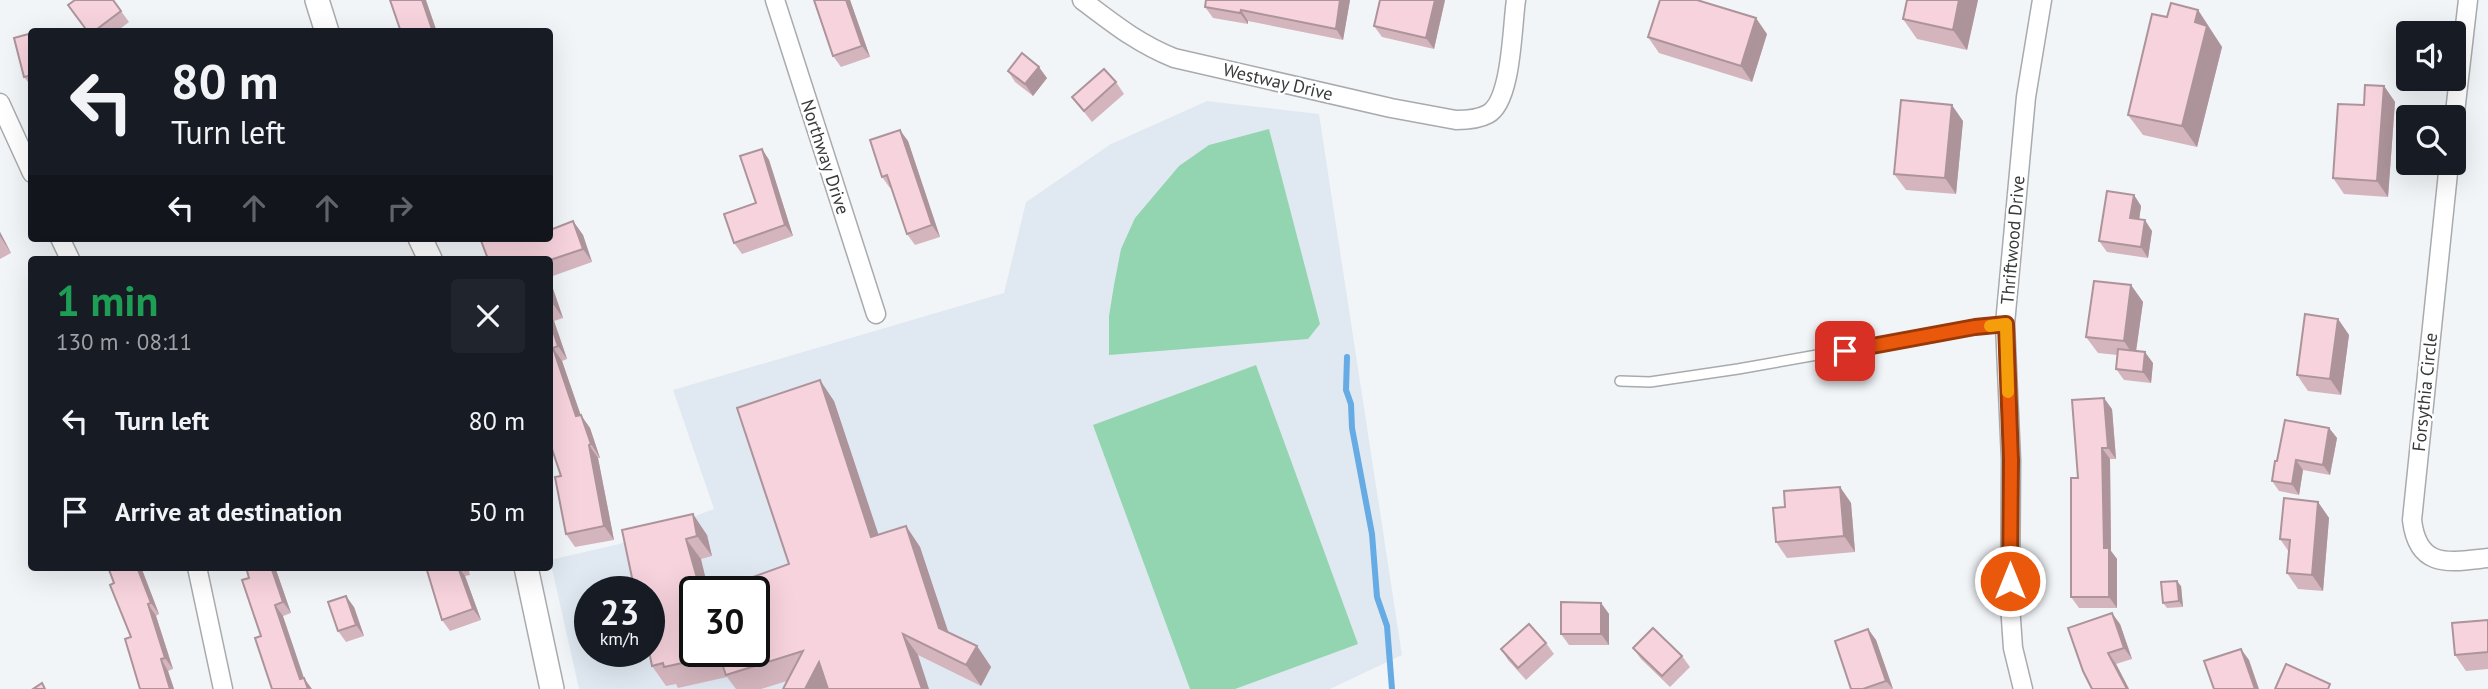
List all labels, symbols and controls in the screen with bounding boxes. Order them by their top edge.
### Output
map controls [2396,21,2466,175]
button: sound [2396,21,2466,91]
text: 80 m [171,49,278,113]
icon: left [56,56,147,147]
street label: Westway Drive [1221,58,1335,105]
street label: Northway Drive [796,97,855,217]
button: search [2396,105,2466,175]
text: Turn left [171,111,286,153]
street label: Thriftwood Drive [1995,174,2030,305]
icon: left [162,189,200,227]
icon: ahead [235,189,273,227]
icon: ahead [308,189,346,227]
icon: right [381,189,419,227]
text: 1 min [56,273,158,328]
button: close [451,279,525,353]
pin [1815,321,1875,381]
text: 130 m · 08:11 [56,327,192,356]
street label: Forsythia Circle [2407,331,2442,452]
icon: arrive [1826,332,1864,370]
icon: left [56,402,94,440]
text: Turn left [115,404,209,437]
text: 80 m [469,404,525,437]
icon: arrive [56,493,94,531]
text: Arrive at destination [115,495,342,528]
text: 50 m [469,495,525,528]
position arrow [1973,544,2047,618]
speed limit sign: 30 [679,576,770,667]
text: 23 [600,589,639,635]
text: km/h [600,627,639,650]

